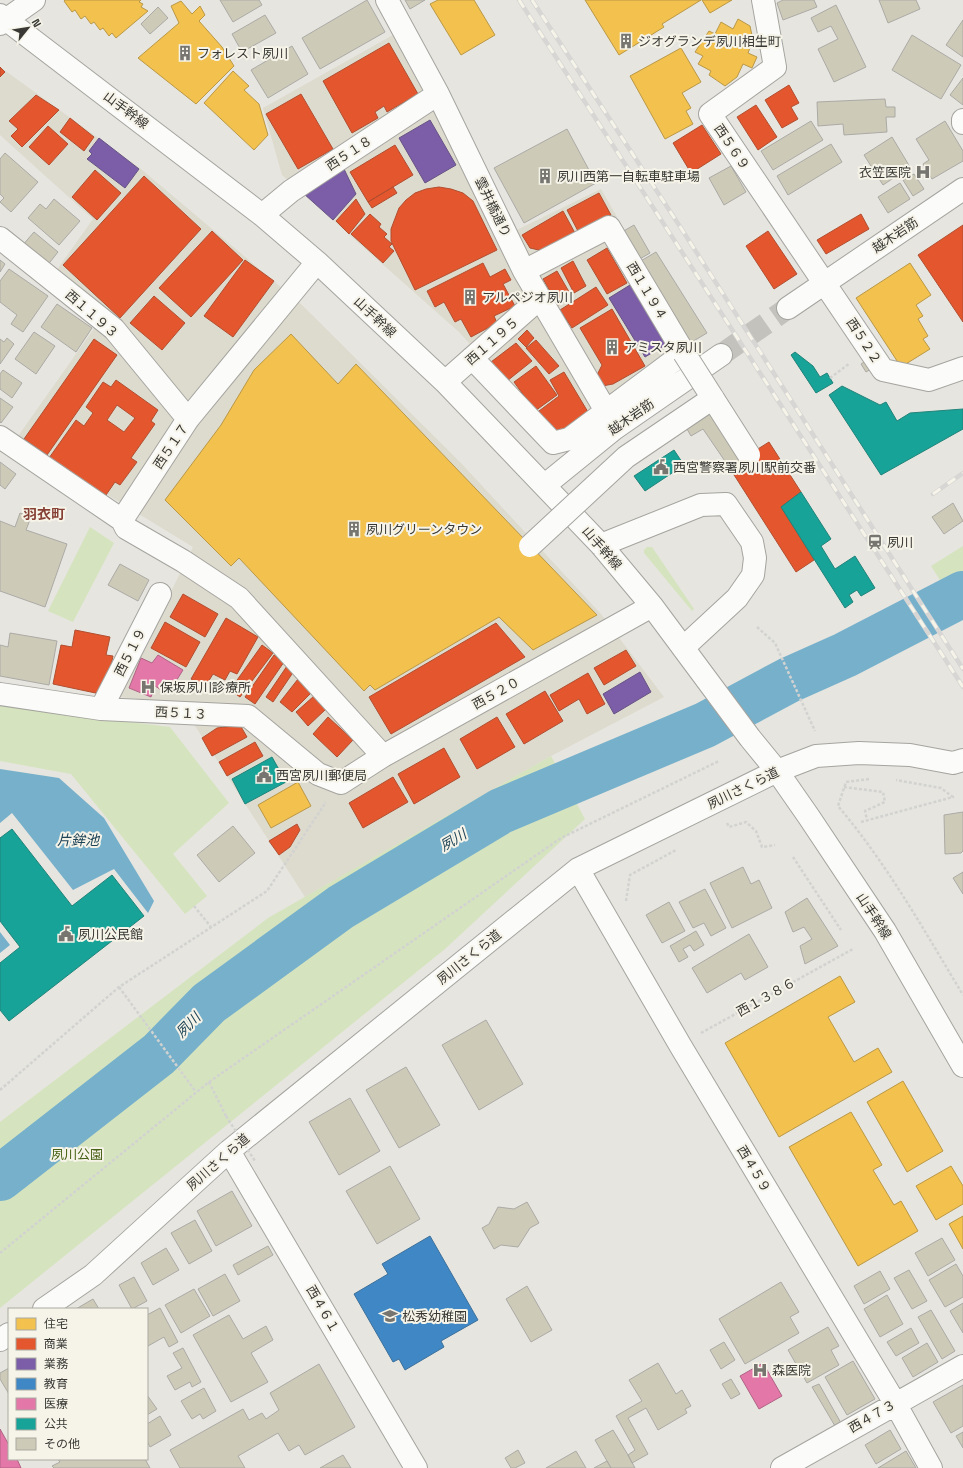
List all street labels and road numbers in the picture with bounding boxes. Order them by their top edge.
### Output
street label: 山手幹線 [100,88,152,132]
street label: 西５６９ [710,121,754,173]
street label: 西５１８ [323,132,375,174]
street label: 雲井橋通り [471,174,515,240]
street label: 越木岩筋 [869,213,921,257]
street label: 西１１９４ [623,259,671,323]
street label: 西１１９３ [62,286,122,342]
street label: 山手幹線 [350,293,400,341]
street label: 西１１９５ [462,313,522,369]
street label: 西５２２ [843,315,885,367]
street label: 越木岩筋 [605,395,657,439]
street label: 西５１７ [149,420,193,472]
street label: 山手幹線 [579,523,625,573]
street label: 西５１９ [111,625,149,679]
street label: 西５２０ [469,673,523,713]
street label: 西５１３ [155,703,207,723]
street label: 夙川さくら道 [704,763,782,813]
street label: 山手幹線 [853,890,895,942]
street label: 夙川さくら道 [433,926,505,988]
street label: 西１３８６ [733,974,799,1020]
street label: 夙川さくら道 [183,1130,253,1194]
street label: 西４５９ [733,1142,775,1196]
street label: 西４６１ [303,1282,343,1336]
street label: 西４７３ [845,1396,899,1436]

